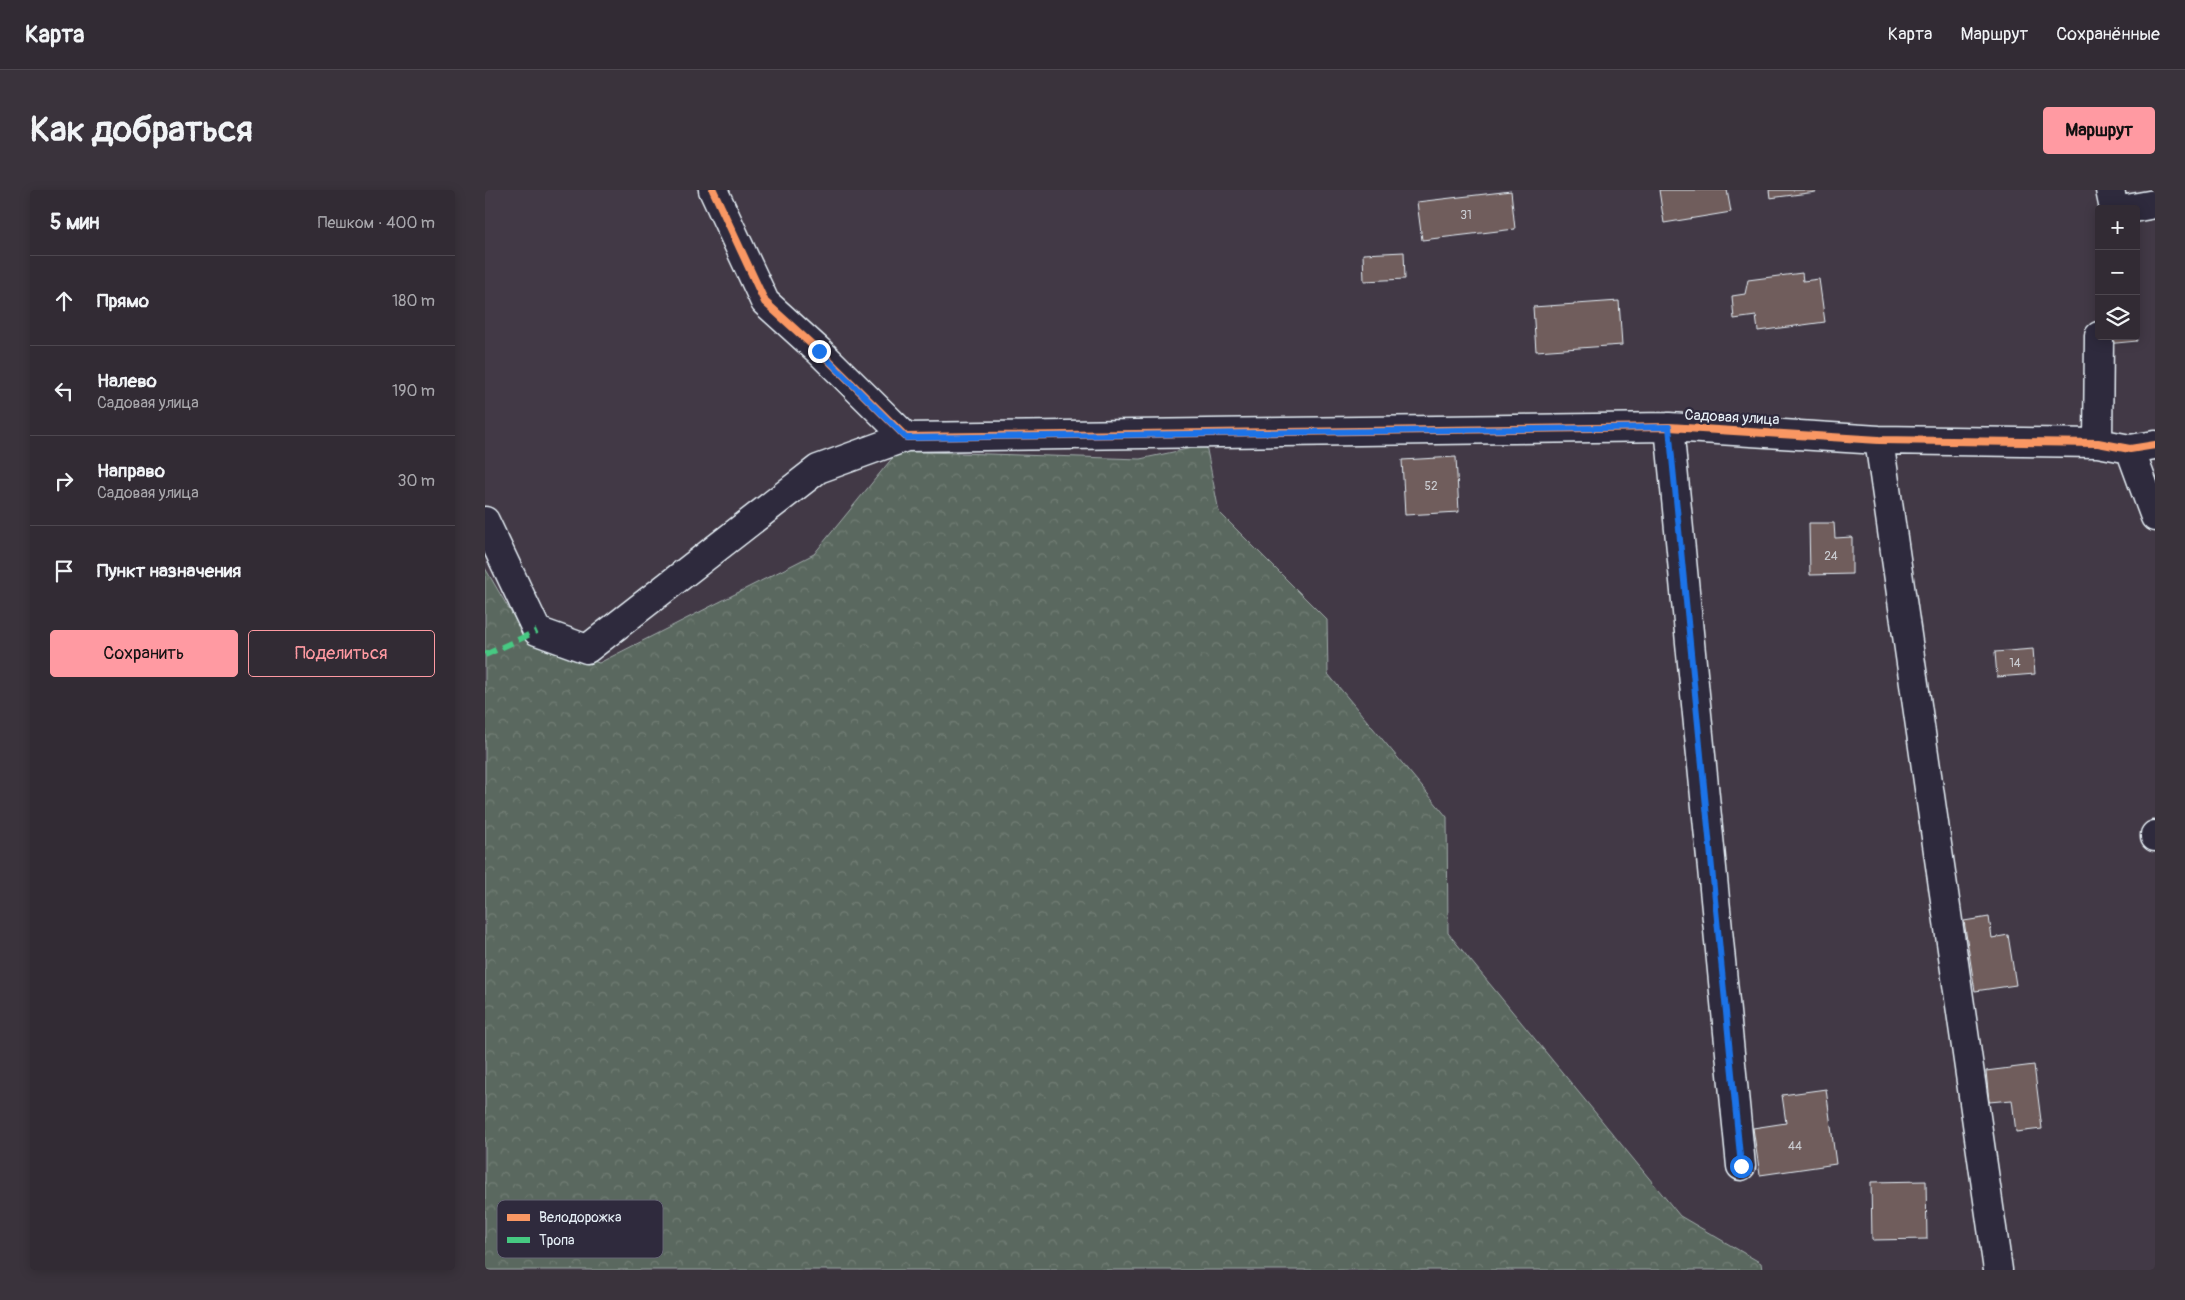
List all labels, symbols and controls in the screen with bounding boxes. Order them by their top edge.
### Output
text: Карта [25,20,84,49]
text: Карта [1888,23,1932,46]
text: Маршрут [1960,23,2028,46]
text: Сохранённые [2056,23,2160,46]
button: Маршрут [2043,107,2155,154]
text: Как добраться [30,108,253,152]
map controls [2095,205,2140,340]
button: + [2095,205,2140,250]
house number: 31 [1460,208,1472,223]
text: 5 мин [50,209,100,236]
text: Пешком · 400 m [318,213,435,233]
button: − [2095,250,2140,295]
icon: ahead [50,287,78,315]
text: Прямо [97,289,149,313]
text: 180 m [392,291,435,311]
button: layers [2095,295,2140,340]
route end [808,340,831,363]
text: Налево [97,369,157,393]
icon: left [50,377,78,405]
text: 190 m [392,381,435,401]
text: Садовая улица [97,393,199,413]
street label: Садовая улица [1684,406,1780,429]
text: Направо [97,459,165,483]
icon: right [50,467,78,495]
text: 30 m [397,471,435,491]
house number: 52 [1424,479,1438,494]
text: Садовая улица [97,483,199,503]
house number: 24 [1824,549,1838,564]
icon: arrive [50,557,78,585]
text: Пункт назначения [97,559,241,583]
button: Сохранить [50,630,238,677]
button: Поделиться [248,630,435,677]
house number: 14 [2009,656,2021,671]
house number: 44 [1788,1139,1802,1154]
route start [1730,1155,1753,1178]
legend [497,1200,663,1258]
text: Велодорожка [539,1209,621,1226]
text: Тропа [539,1232,575,1249]

